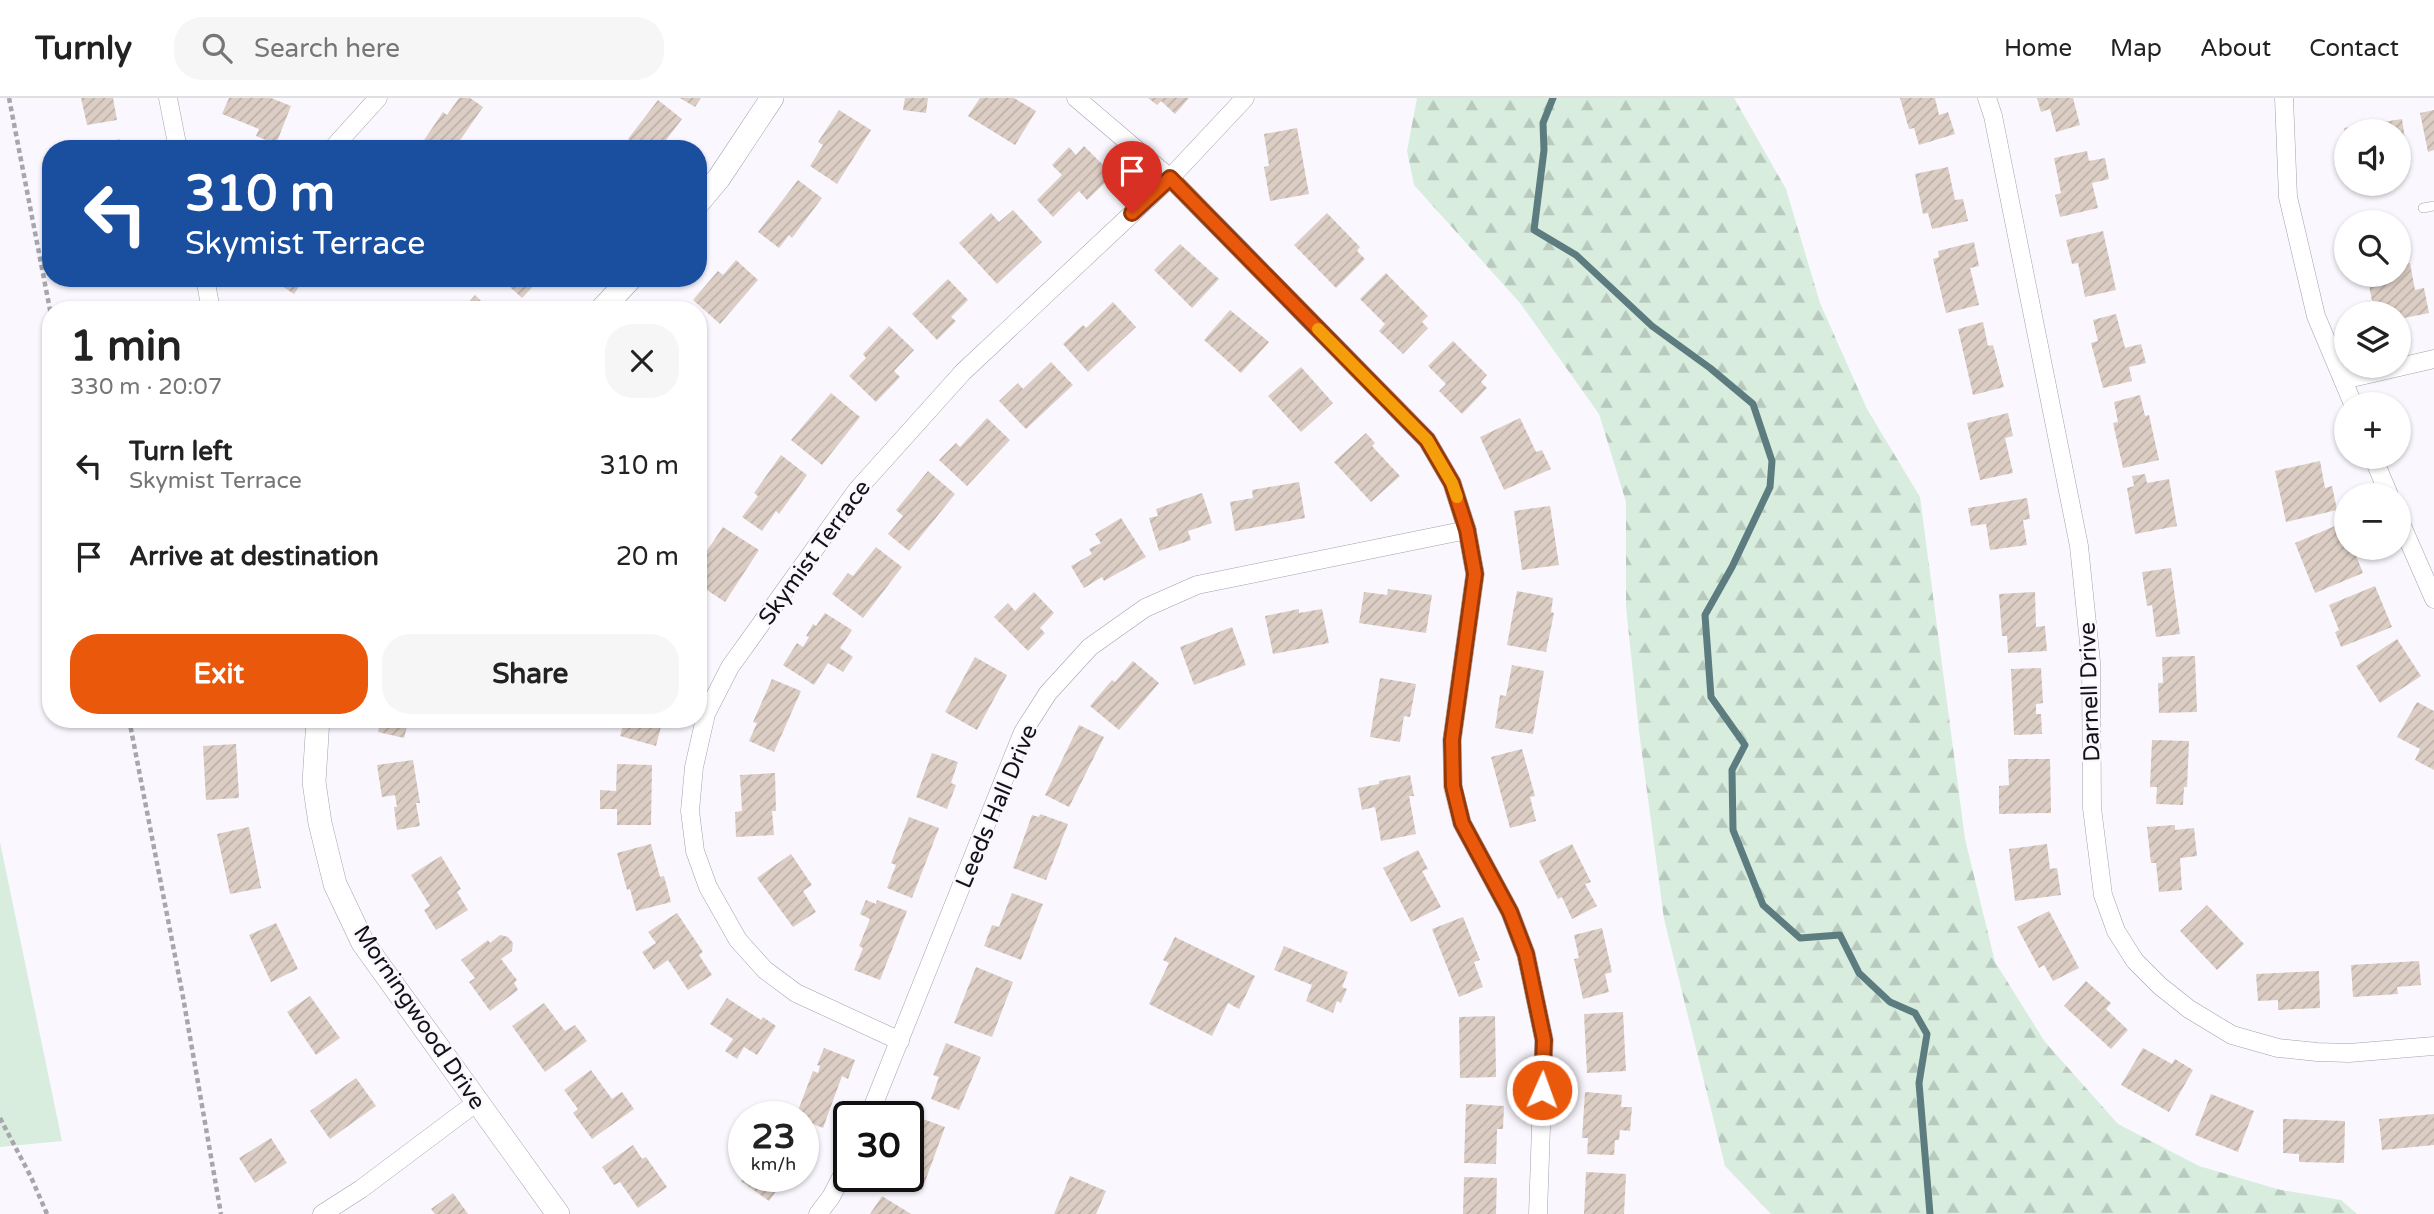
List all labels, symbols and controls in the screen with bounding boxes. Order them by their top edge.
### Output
search box [174,17,664,80]
text: Turnly [35,29,132,68]
icon: search [198,29,236,67]
text: Search here [254,33,400,64]
text: Home [2004,34,2072,63]
text: Map [2110,34,2162,63]
text: About [2200,34,2271,63]
text: Contact [2309,34,2399,63]
map controls [2334,119,2411,560]
button: sound [2334,119,2411,196]
pin [1102,141,1162,213]
icon: arrive [1113,152,1151,190]
text: 310 m [185,165,335,224]
icon: left [70,168,161,259]
button: search [2334,210,2411,287]
text: Skymist Terrace [185,225,425,263]
button: layers [2334,301,2411,378]
text: 1 min [70,321,182,372]
button: close [605,324,679,398]
text: 330 m · 20:07 [70,373,222,401]
button: + [2334,392,2411,469]
text: Turn left [129,436,232,467]
icon: left [70,447,108,485]
text: 310 m [599,450,679,481]
text: Skymist Terrace [129,467,302,495]
street label: Skymist Terrace [753,474,877,631]
button: − [2334,483,2411,560]
icon: arrive [70,538,108,576]
text: Arrive at destination [129,541,379,572]
text: 20 m [616,541,679,572]
street label: Darnell Drive [2074,622,2106,762]
button: Exit [70,634,368,714]
button: Share [382,634,679,714]
street label: Leeds Hall Drive [950,720,1044,892]
street label: Morningwood Drive [347,920,491,1115]
position arrow [1505,1053,1579,1127]
speed limit sign: 30 [833,1101,924,1192]
text: 23 [752,1116,795,1158]
text: km/h [751,1153,796,1175]

